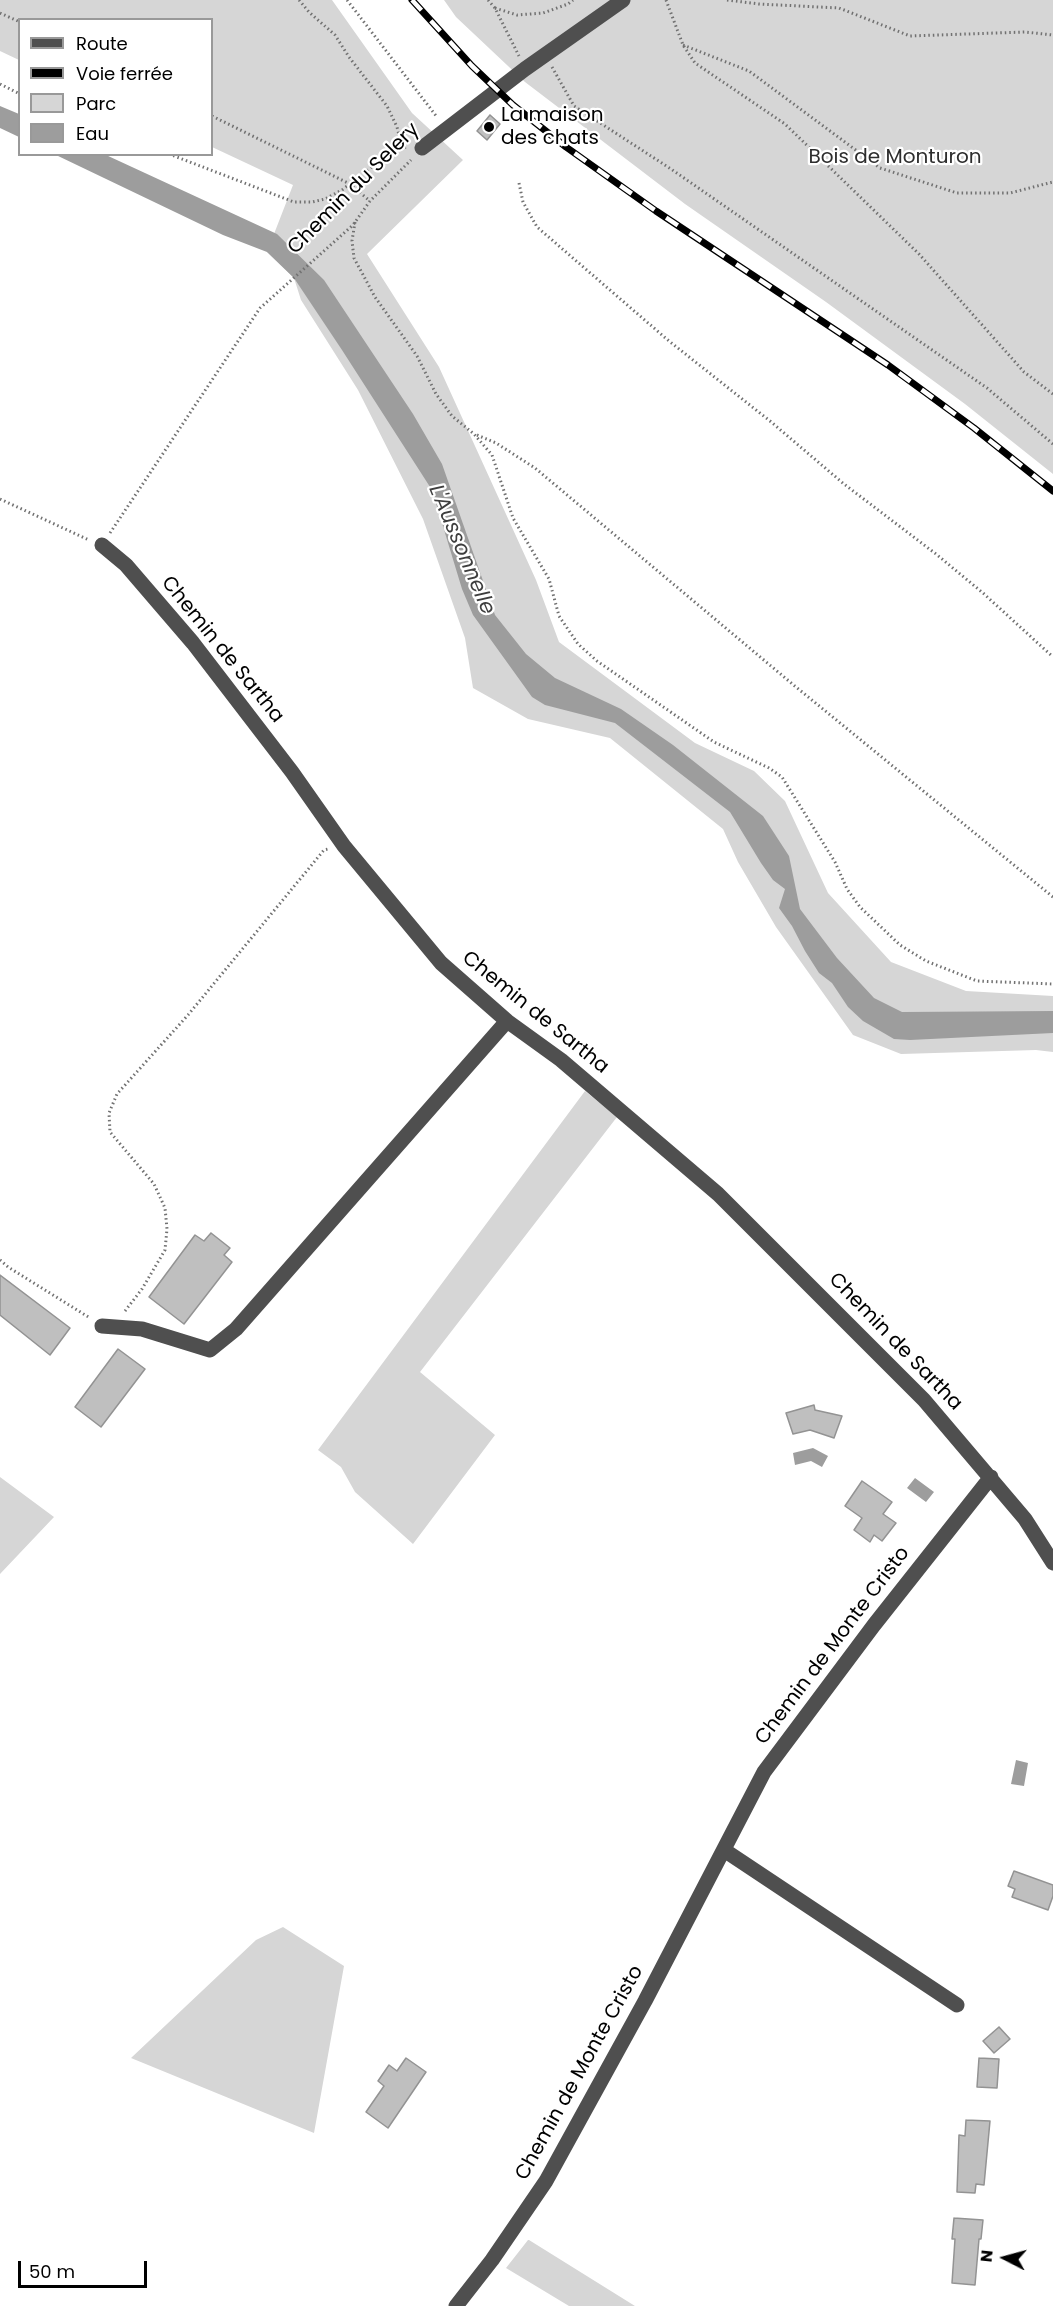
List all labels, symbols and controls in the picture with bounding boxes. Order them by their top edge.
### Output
legend [18,18,213,156]
text: Route [76,31,128,56]
text: Voie ferrée [76,61,173,86]
text: Parc [76,91,116,116]
place label: La maison des chats [501,104,604,151]
street label: Chemin du Selery [283,118,425,260]
marker: La maison des chats [482,120,496,134]
text: Eau [76,121,109,146]
park label: Bois de Monturon [809,146,981,170]
water label: L'Aussonnelle [422,481,500,619]
street label: Chemin de Sartha [155,572,289,728]
street label: Chemin de Sartha [457,946,613,1080]
street label: Chemin de Sartha [823,1268,967,1416]
street label: Chemin de Monte Cristo [751,1542,915,1750]
street label: Chemin de Monte Cristo [511,1961,649,2185]
north arrow [975,2228,1035,2288]
scale bar [21,2249,150,2287]
text: N [975,2249,999,2263]
text: 50 m [29,2259,75,2284]

